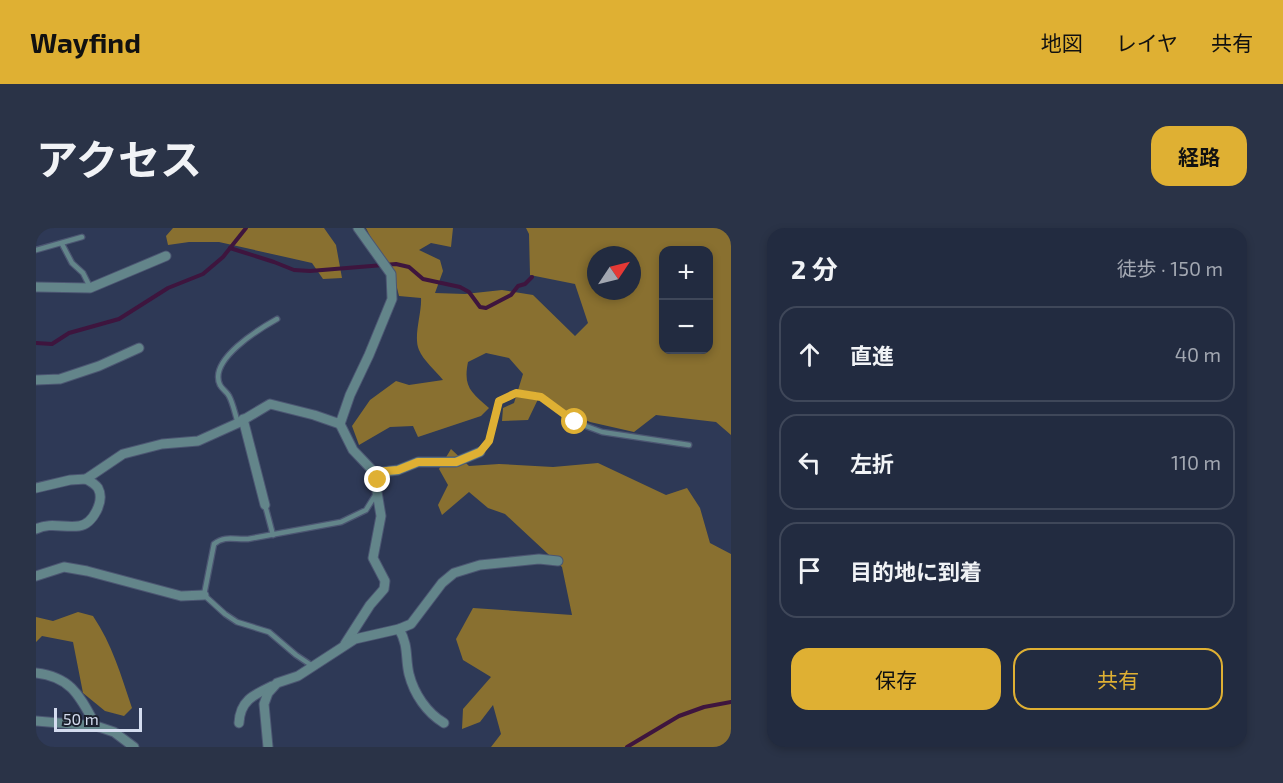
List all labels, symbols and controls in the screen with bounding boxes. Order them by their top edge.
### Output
text: Wayfind [30,25,141,59]
text: 地図 [1041,30,1083,55]
text: レイヤ [1116,30,1178,55]
text: 共有 [1211,30,1253,55]
button: 経路 [1151,126,1247,186]
text: アクセス [36,133,202,183]
north arrow [587,246,641,300]
map controls [659,246,713,354]
button: + [659,246,713,300]
text: 2 分 [791,253,838,284]
text: 徒歩 · 150 m [1117,256,1223,280]
button: − [659,300,713,354]
icon: ahead [793,338,826,371]
text: 直進 [850,342,894,368]
text: 40 m [1175,342,1221,366]
route start [561,408,587,434]
icon: left [793,446,826,479]
text: 左折 [850,450,894,476]
text: 110 m [1171,450,1221,474]
route end [364,466,390,492]
icon: arrive [793,554,826,587]
text: 目的地に到着 [850,558,982,584]
button: 保存 [791,648,1001,710]
button: 共有 [1013,648,1223,710]
scale bar [54,705,142,732]
text: 50 m [63,709,99,728]

